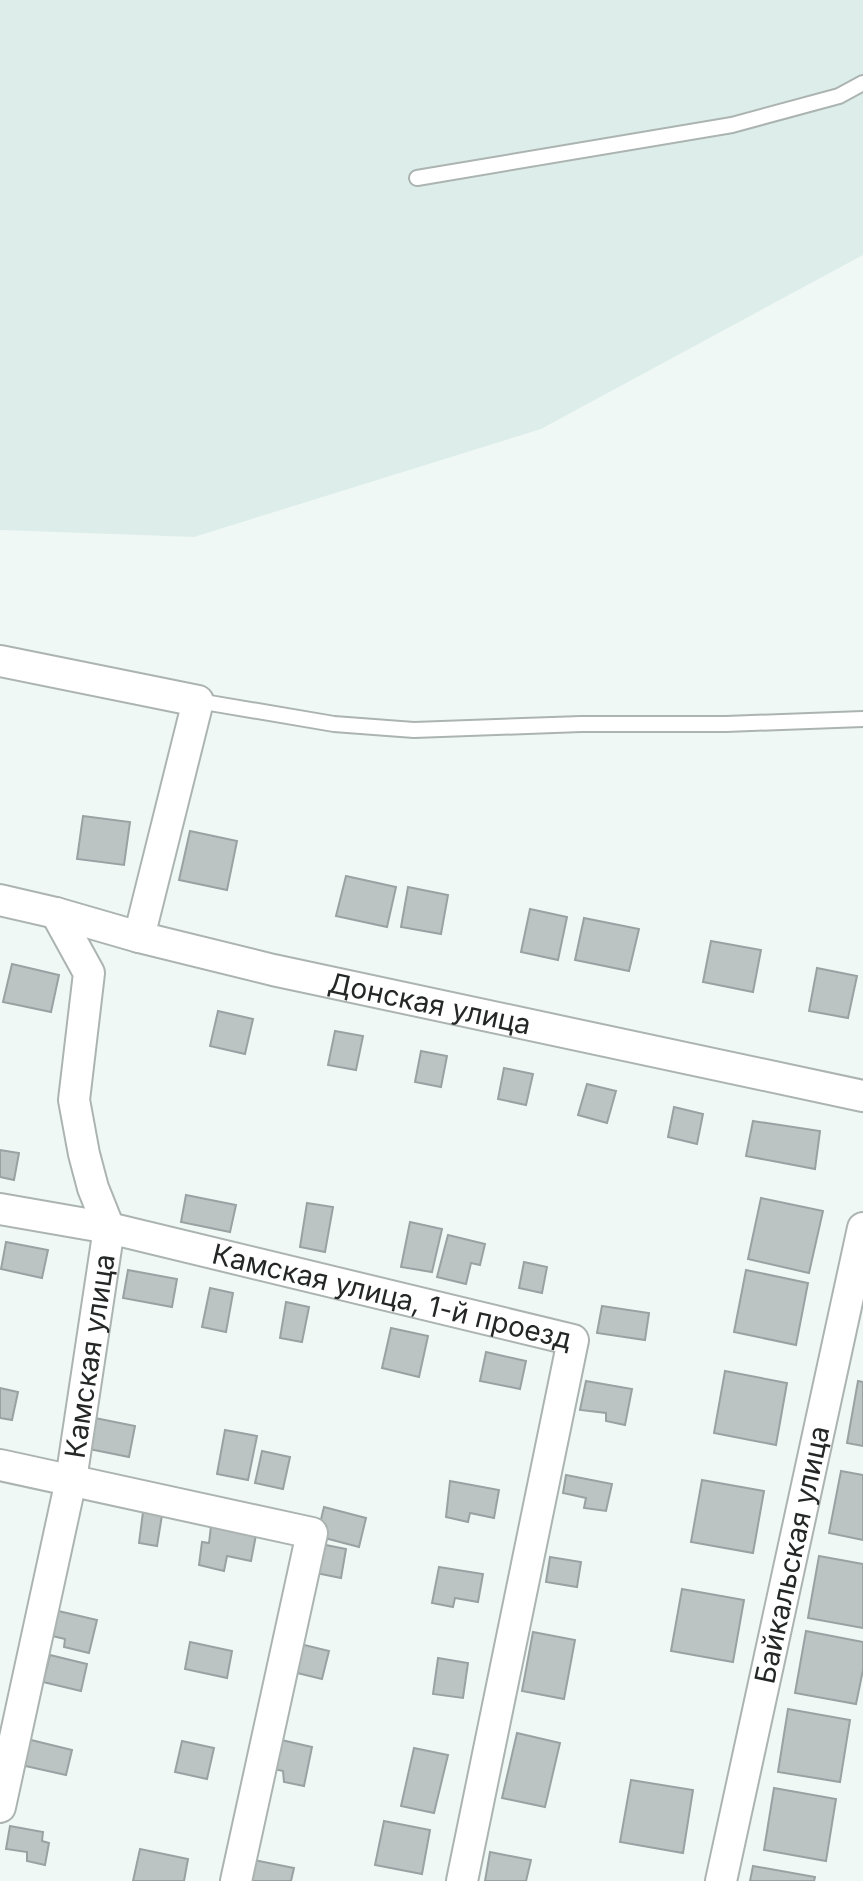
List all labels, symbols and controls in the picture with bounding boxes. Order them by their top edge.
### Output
street label: Донская улица [325,965,534,1042]
street label: Камская улица, 1-й проезд [209,1237,576,1356]
street label: Камская улица [58,1252,122,1460]
street label: Байкальская улица [747,1423,837,1687]

